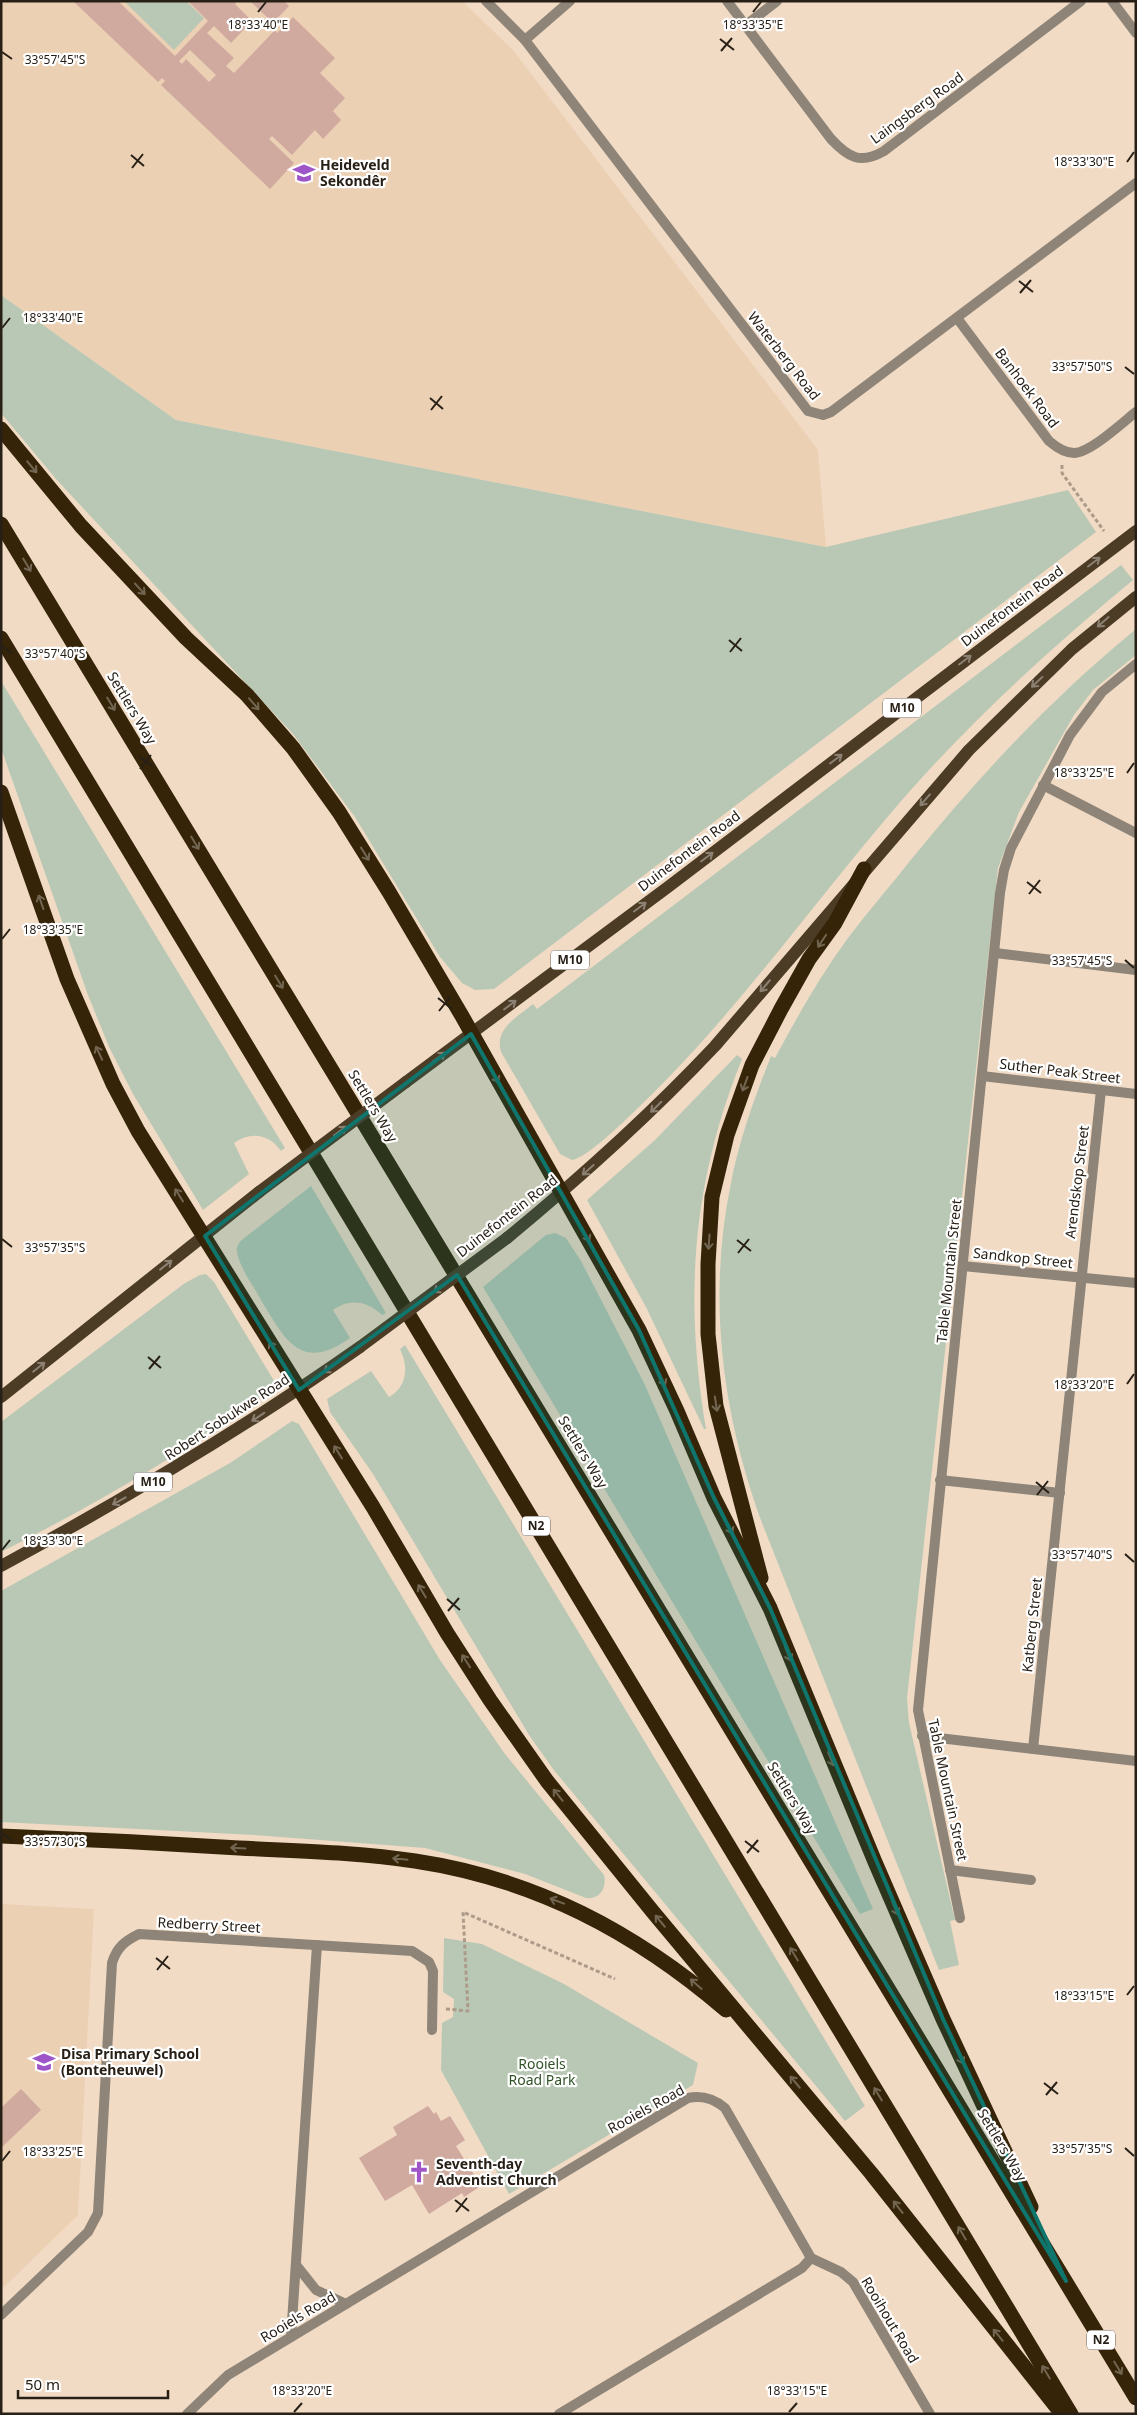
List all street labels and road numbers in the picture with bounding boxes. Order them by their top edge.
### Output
street label: Laingsberg Road [866,67,967,148]
street label: Waterberg Road [744,308,825,404]
street label: Banhoek Road [991,344,1064,432]
street label: Duinefontein Road [957,561,1067,650]
street label: Settlers Way [103,668,162,748]
road number: M10 [883,698,921,718]
street label: Duinefontein Road [634,806,744,895]
road number: M10 [551,950,589,970]
street label: Suther Peak Street [998,1054,1122,1087]
street label: Settlers Way [344,1066,403,1146]
street label: Arendskop Street [1060,1124,1093,1239]
street label: Duinefontein Road [452,1170,561,1261]
street label: Table Mountain Street [931,1198,966,1344]
street label: Sandkop Street [972,1243,1074,1272]
street label: Robert Sobukwe Road [161,1369,293,1464]
street label: Settlers Way [554,1412,613,1492]
road number: M10 [134,1472,172,1491]
road number: N2 [522,1516,550,1535]
street label: Katberg Street [1017,1577,1046,1673]
street label: Table Mountain Street [924,1717,973,1863]
street label: Settlers Way [763,1758,822,1838]
street label: Redberry Street [157,1912,261,1937]
street label: Rooiels Road [604,2080,687,2137]
street label: Settlers Way [973,2105,1032,2185]
street label: Rooihout Road [857,2273,924,2366]
street label: Rooiels Road [257,2287,339,2347]
road number: N2 [1087,2330,1115,2350]

